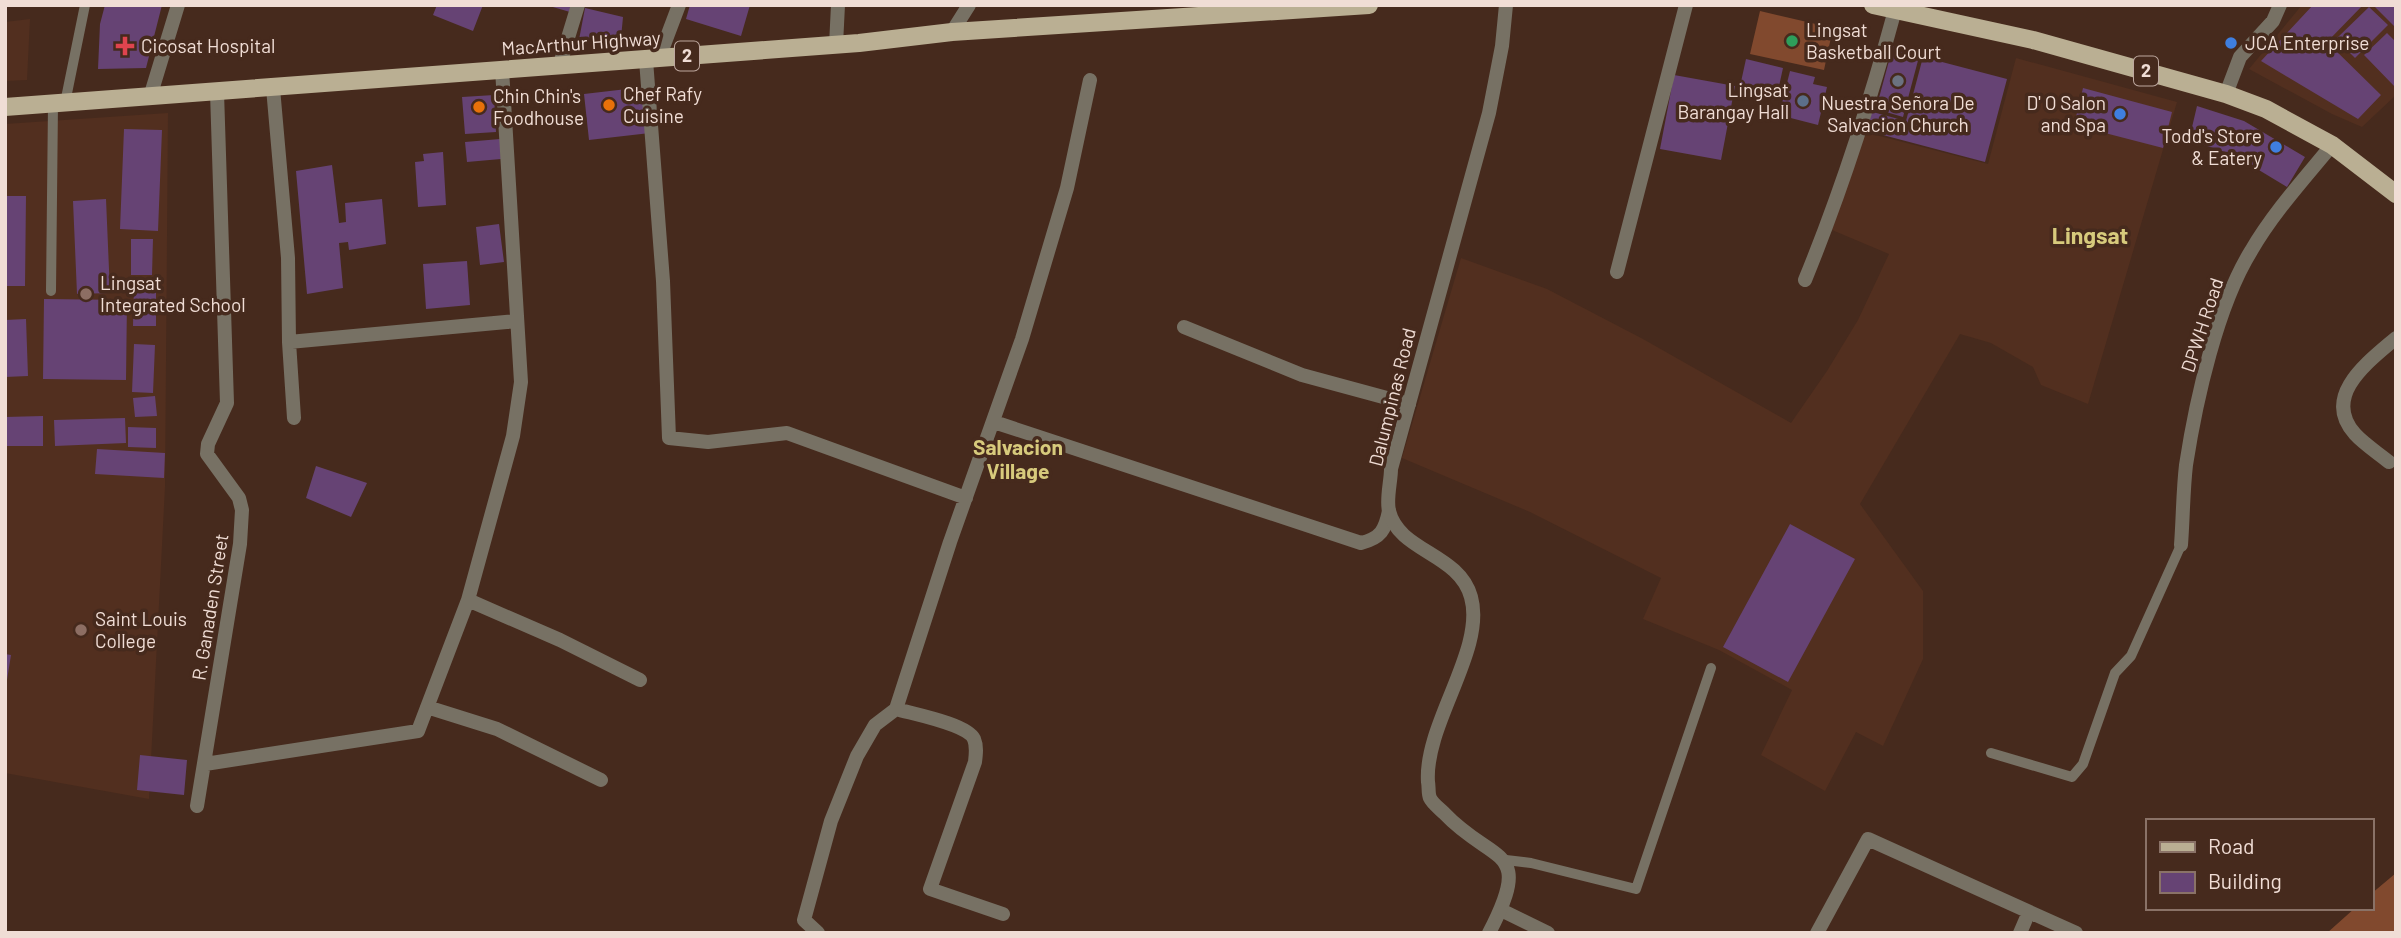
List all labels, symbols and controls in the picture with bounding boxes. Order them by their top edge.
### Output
place label: Lingsat Basketball Court [1806,18,1942,63]
street label: MacArthur Highway [501,25,661,60]
place label: JCA Enterprise [2245,31,2369,54]
marker: Lingsat Basketball Court [1784,33,1800,49]
place label: Cicosat Hospital [141,34,275,57]
marker: JCA Enterprise [2223,35,2239,51]
marker: Cicosat Hospital [115,36,135,56]
road number: 2 [675,42,699,70]
road number: 2 [2134,56,2158,86]
marker: Nuestra Señora De Salvacion Church [1890,73,1906,89]
place label: Lingsat Barangay Hall [1677,78,1789,123]
place label: Chef Rafy Cuisine [623,82,702,127]
place label: Chin Chin's Foodhouse [493,84,584,129]
place label: Nuestra Señora De Salvacion Church [1821,91,1975,136]
place label: D' O Salon and Spa [2027,91,2106,136]
marker: Lingsat Barangay Hall [1795,93,1811,109]
marker: Chef Rafy Cuisine [601,97,617,113]
marker: Chin Chin's Foodhouse [471,99,487,115]
marker: D' O Salon and Spa [2112,106,2128,122]
place label: Todd's Store & Eatery [2161,124,2262,169]
marker: Todd's Store & Eatery [2268,139,2284,155]
district label: Lingsat [2052,221,2128,249]
place label: Lingsat Integrated School [100,271,246,316]
street label: DPWH Road [2175,275,2228,375]
marker: Lingsat Integrated School [78,286,94,302]
street label: Dalumpinas Road [1363,325,1420,468]
district label: Salvacion Village [973,434,1063,483]
street label: R. Ganaden Street [187,532,232,682]
place label: Saint Louis College [95,607,187,652]
marker: Saint Louis College [73,622,89,638]
legend [2146,819,2373,910]
text: Road [2208,833,2254,858]
text: Building [2208,868,2282,893]

